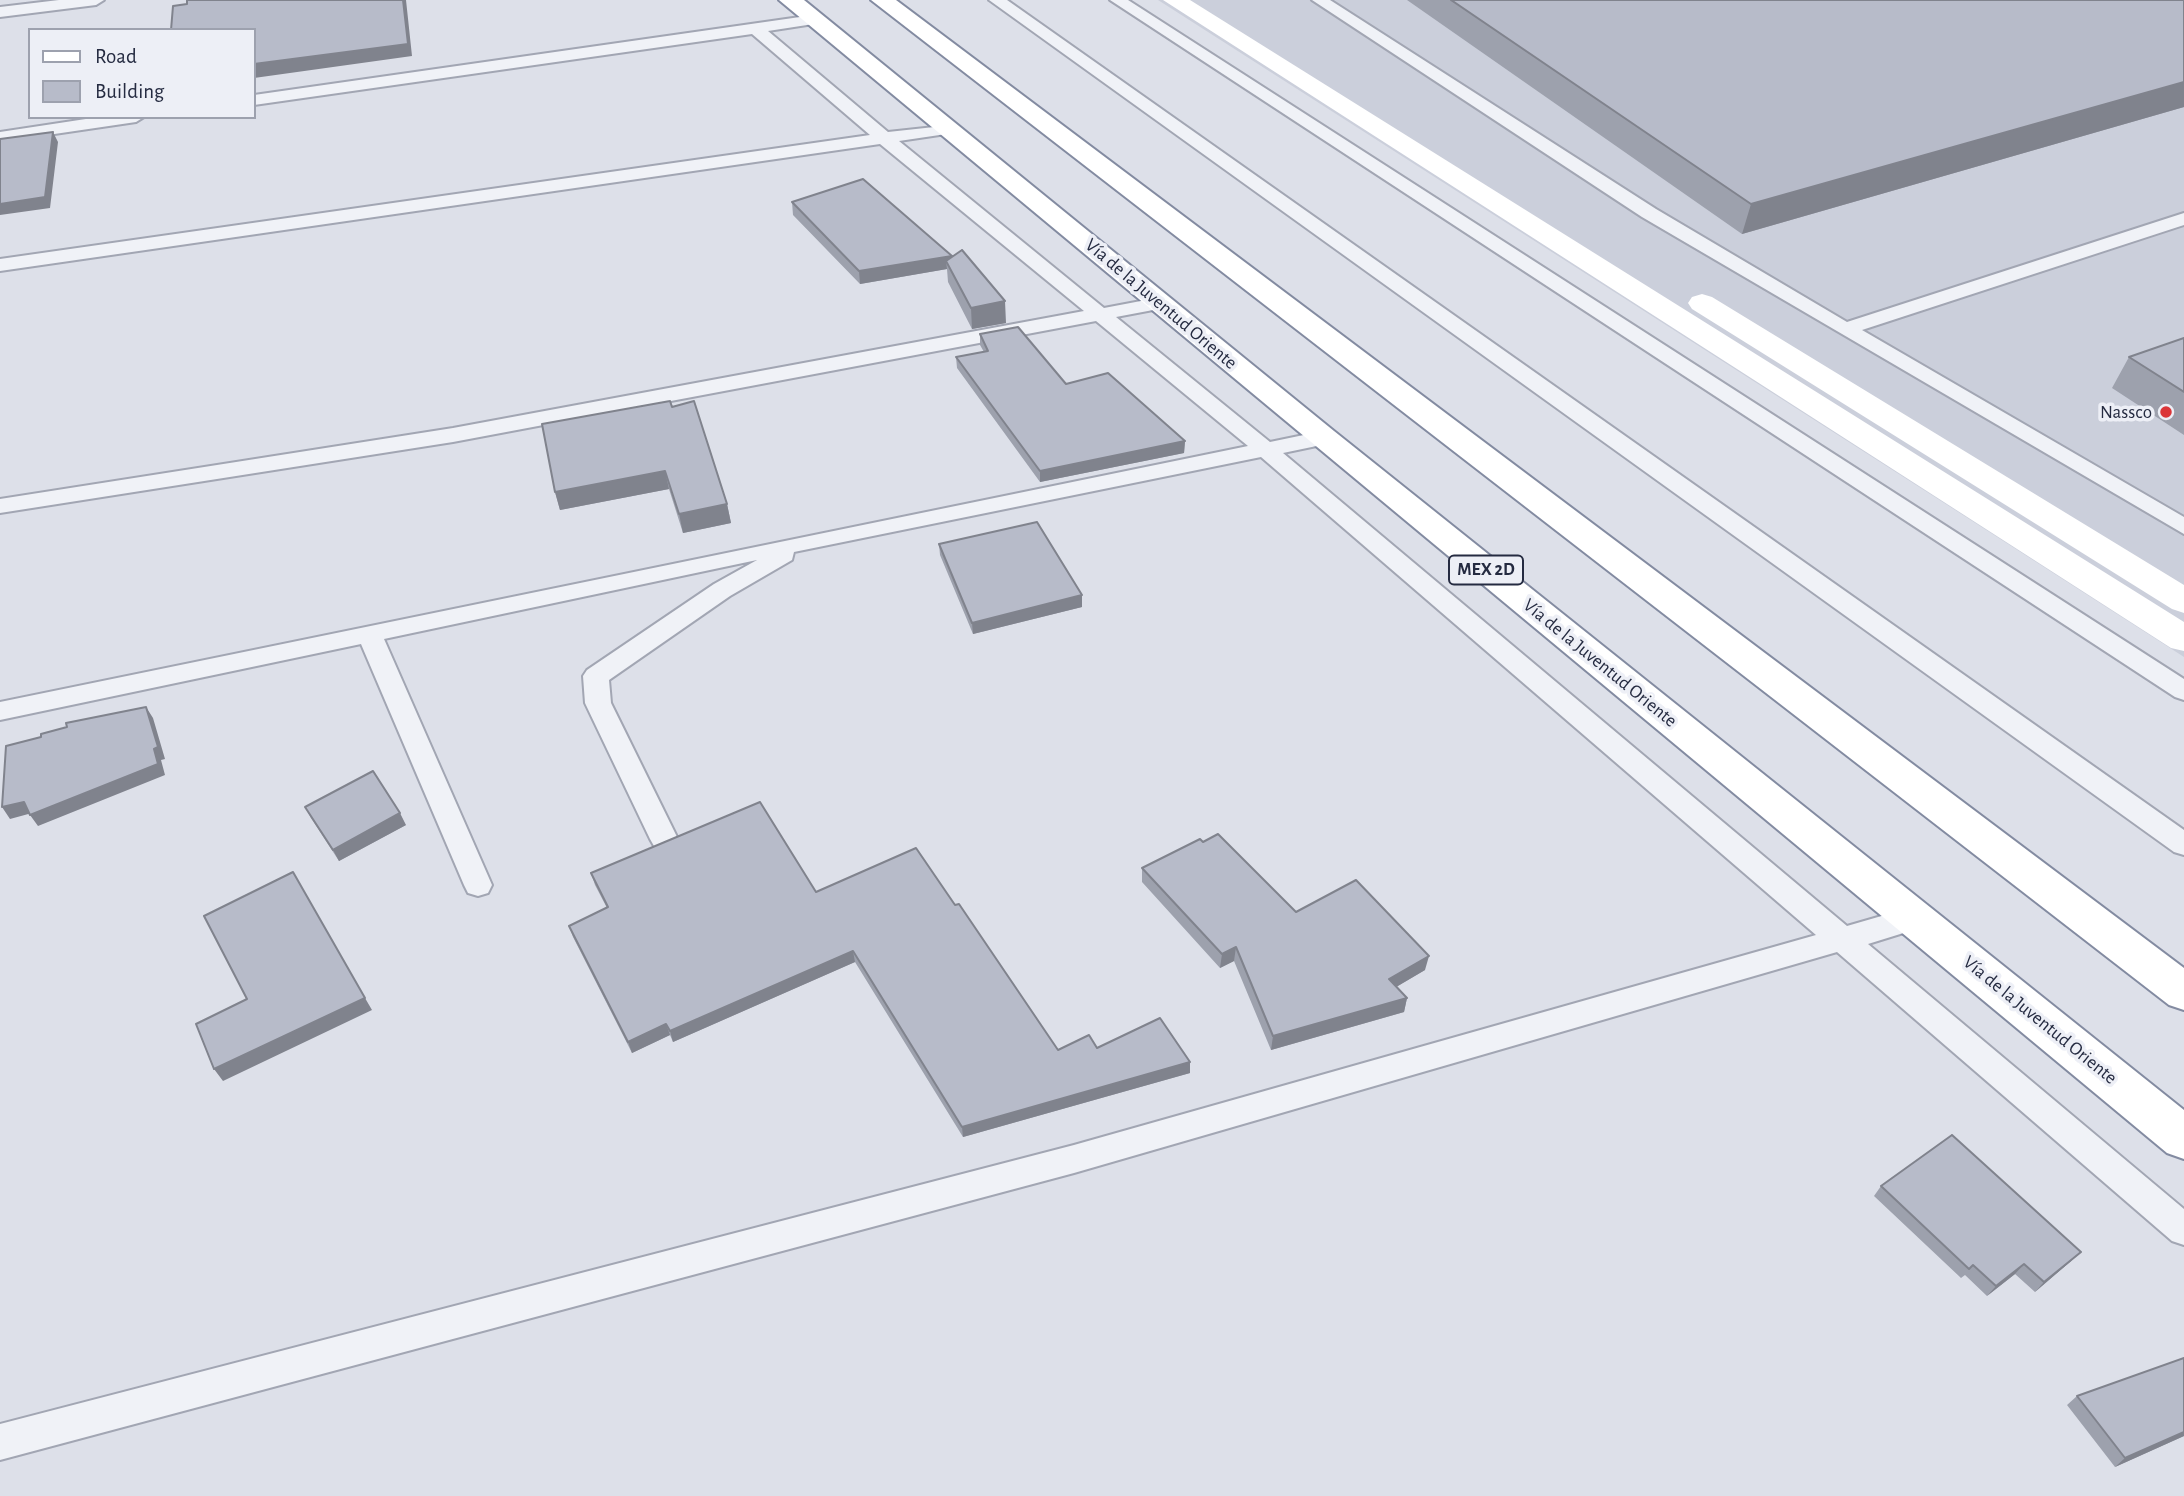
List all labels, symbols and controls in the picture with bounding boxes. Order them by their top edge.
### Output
legend [28,28,256,119]
text: Road [95,46,137,67]
text: Building [95,81,164,102]
street label: Vía de la Juventud Oriente [1080,234,1242,374]
place label: Nassco [2100,401,2152,423]
marker: Nassco [2158,404,2174,420]
road number: MEX 2D [1449,556,1523,584]
street label: Vía de la Juventud Oriente [1518,594,1682,732]
street label: Vía de la Juventud Oriente [1958,951,2122,1089]

